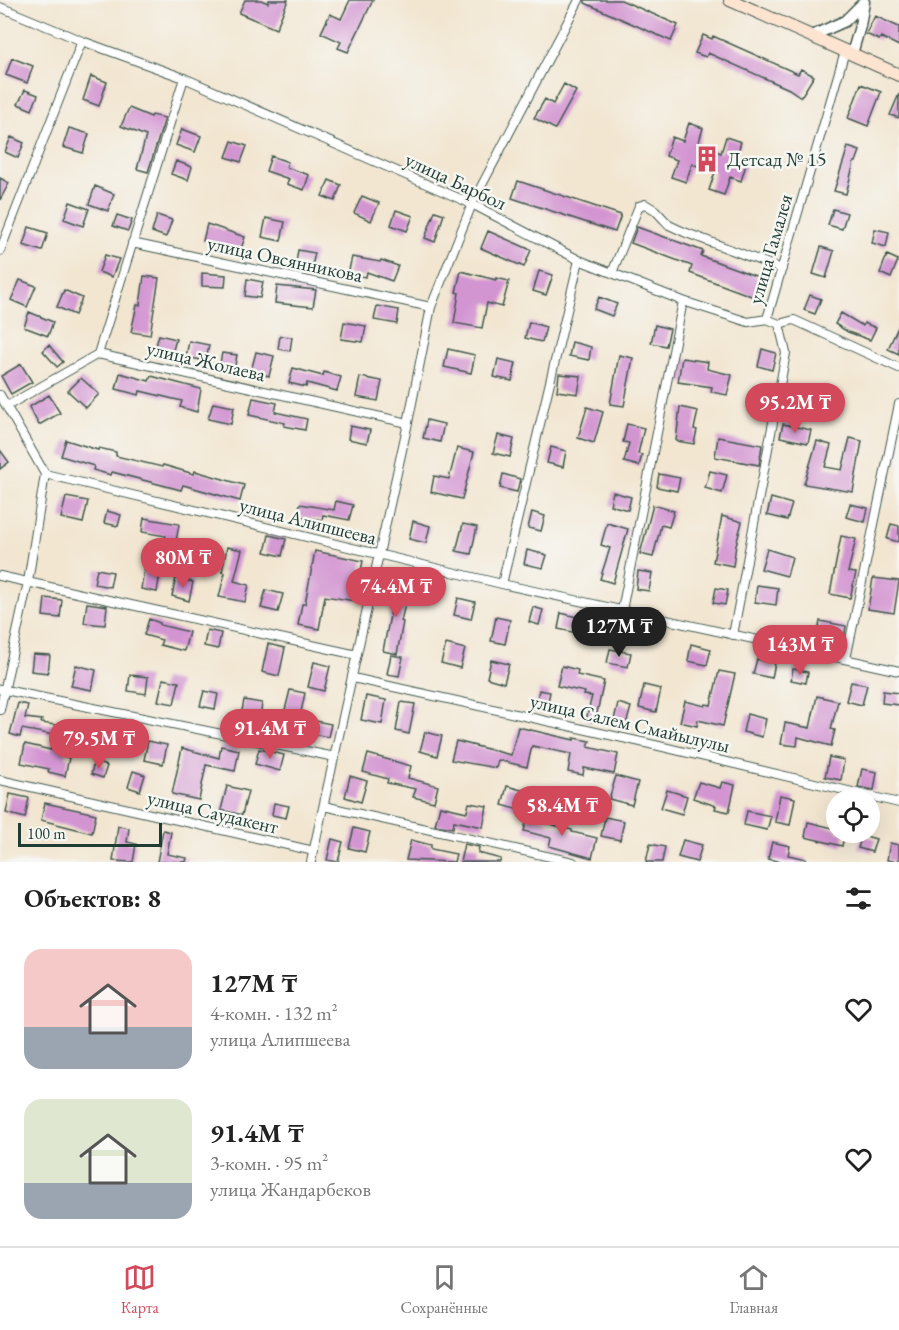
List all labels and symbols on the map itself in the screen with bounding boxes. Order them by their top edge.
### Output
building icon: Детсад № 15 [692,144,722,174]
street label: улица Барбол [401,146,511,216]
place label: Детсад № 15 [727,146,827,172]
street label: улица Гамалея [742,191,798,307]
street label: улица Овсянникова [205,230,365,288]
street label: улица Жолаева [144,335,268,387]
pin: 95.2M ₸ [740,383,850,434]
street label: улица Алипшеева [237,491,379,551]
pin: 80M ₸ [141,538,225,589]
pin: 74.4M ₸ [341,567,451,618]
pin: 127M ₸ [570,607,668,658]
pin: 143M ₸ [751,625,849,676]
street label: улица Салем Смайылулы [528,687,732,759]
pin: 91.4M ₸ [215,709,325,760]
pin: 79.5M ₸ [44,719,154,770]
street label: улица Саудакент [145,784,281,840]
pin: 58.4M ₸ [507,786,617,837]
scale bar [18,820,162,848]

